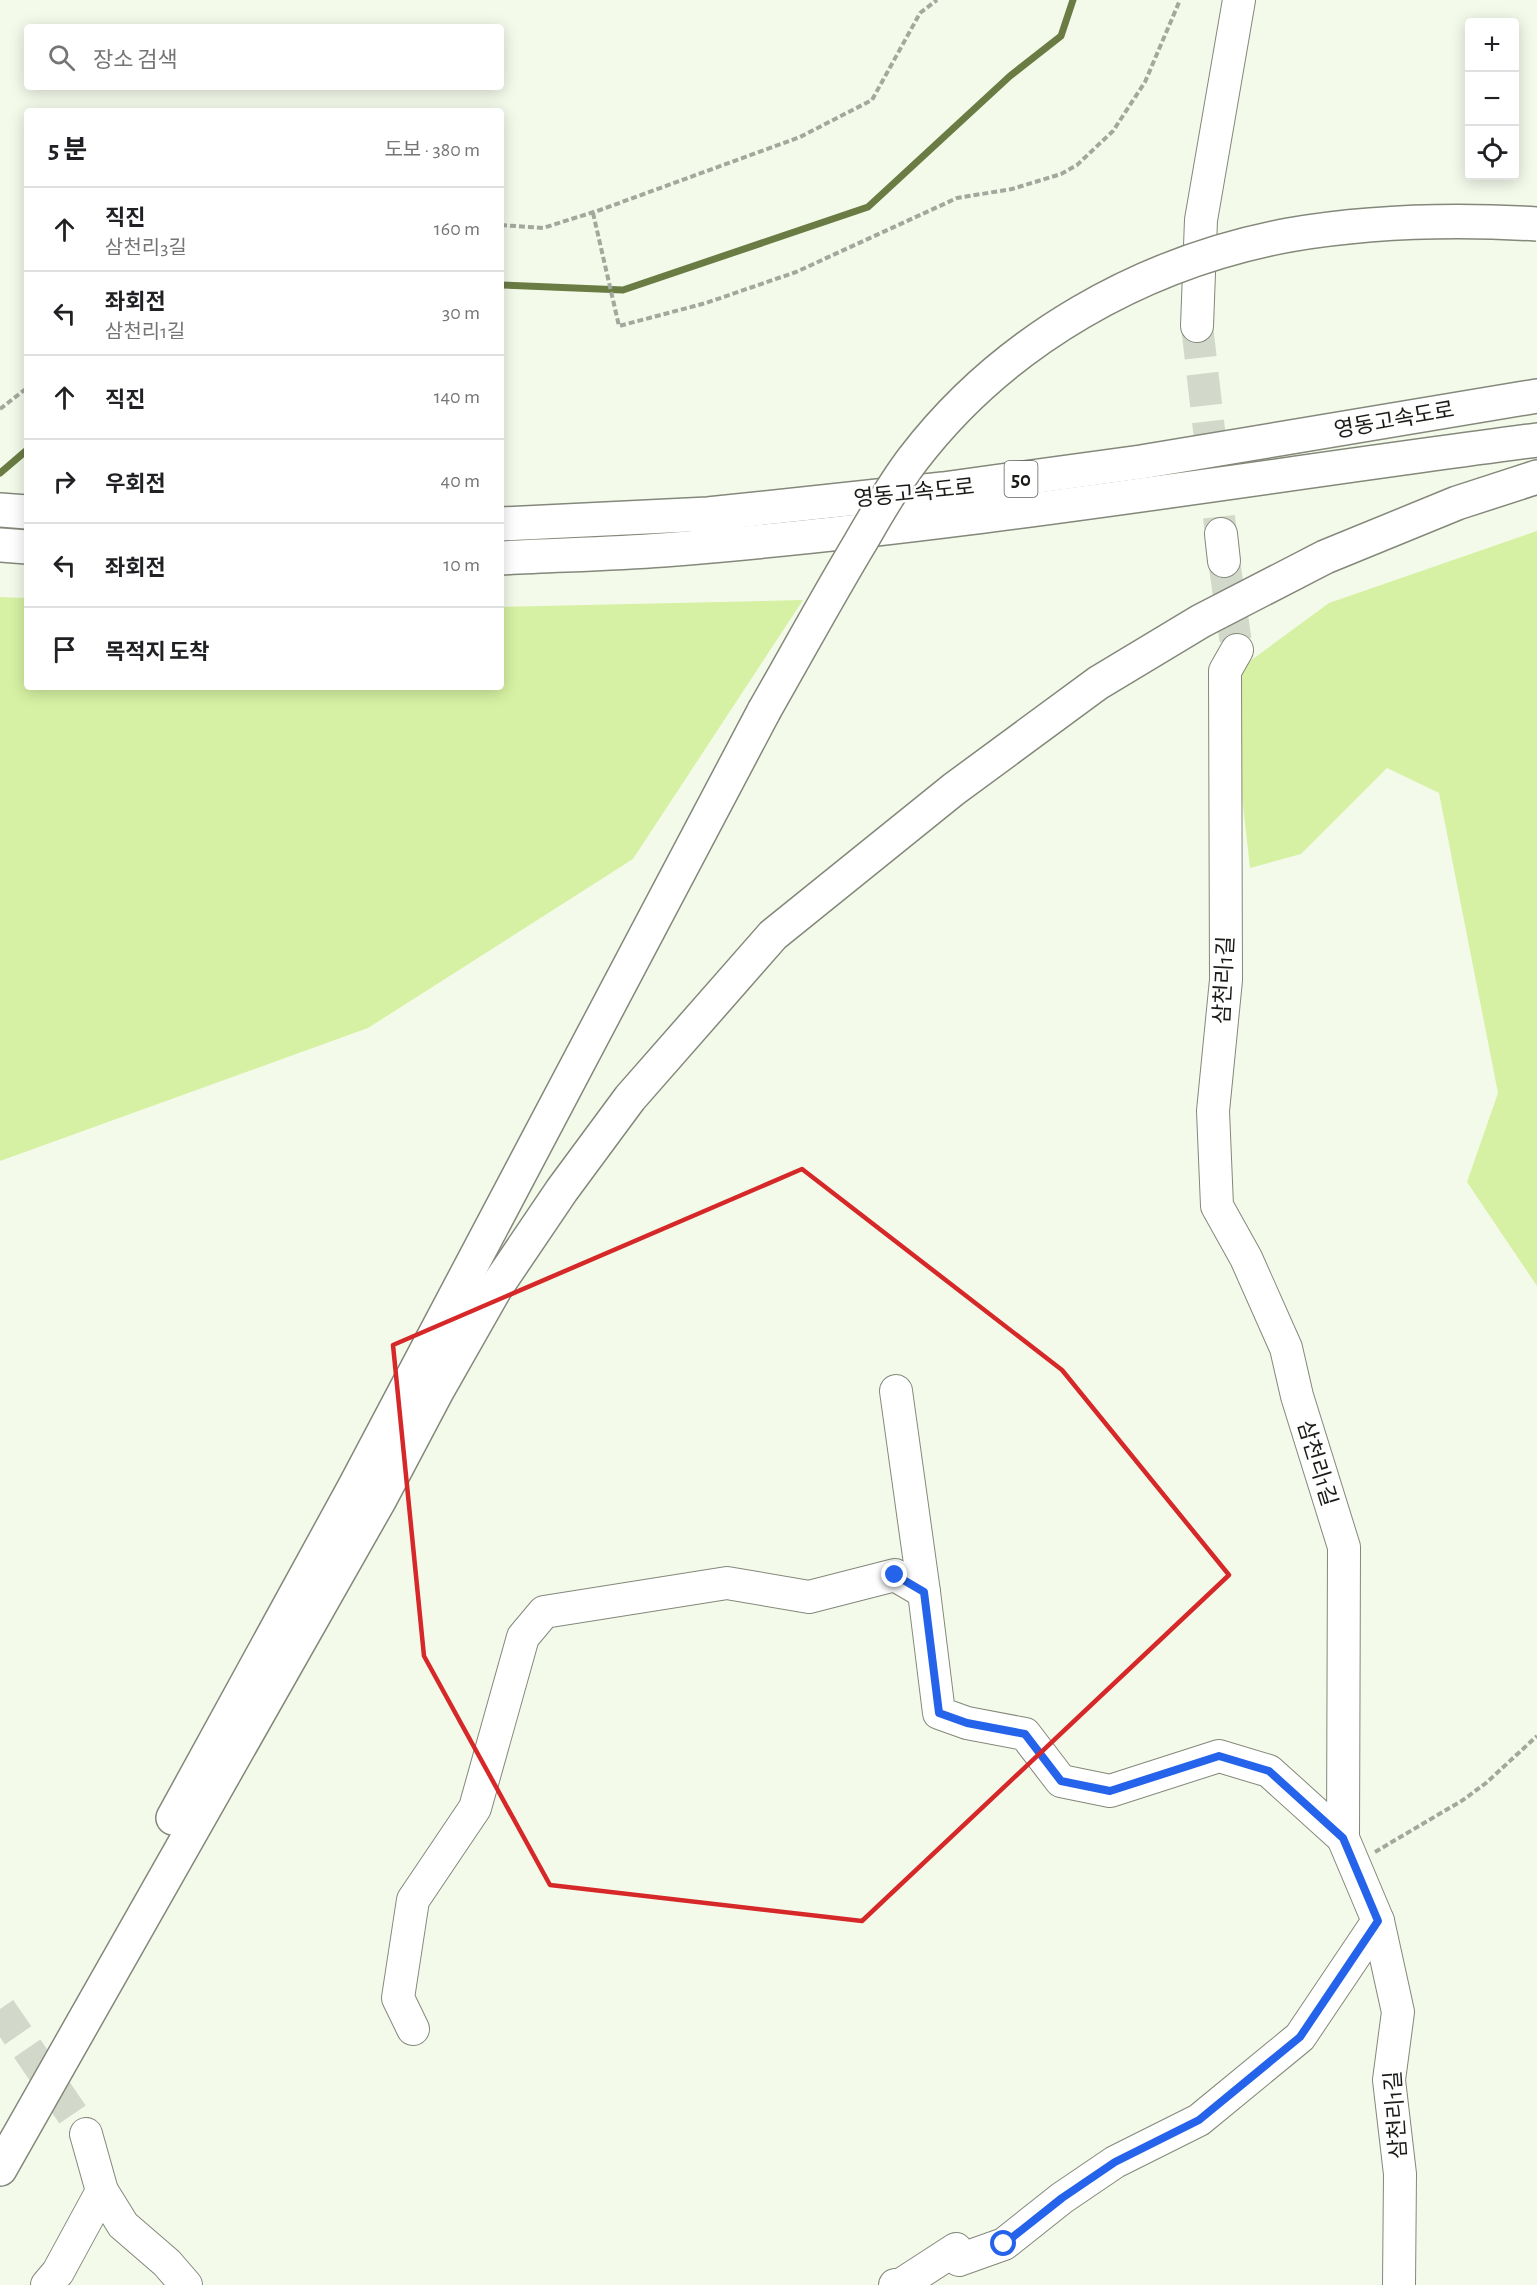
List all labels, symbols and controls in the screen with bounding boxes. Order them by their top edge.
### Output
map controls [1465,18,1519,180]
button: + [1465,18,1519,72]
search box [24,24,504,90]
icon: search [45,41,78,74]
text: 장소 검색 [93,49,178,71]
button: − [1465,72,1519,126]
button: locate [1465,126,1519,180]
text: 5 분 [48,137,87,163]
text: 도보 · 380 m [384,140,480,160]
text: 직진 [105,207,145,229]
icon: ahead [48,213,81,246]
text: 160 m [434,219,480,239]
text: 삼천리3길 [105,238,187,258]
text: 좌회전 [105,291,166,313]
icon: left [48,297,81,330]
text: 30 m [442,303,480,323]
text: 삼천리1길 [105,322,185,342]
icon: ahead [48,381,81,414]
text: 140 m [434,387,480,407]
text: 직진 [105,389,145,411]
street label: 영동고속도로 [1332,398,1456,441]
road number: 50 [1004,461,1038,497]
icon: right [48,465,81,498]
text: 40 m [441,471,480,491]
text: 우회전 [105,473,166,495]
street label: 영동고속도로 [852,475,976,510]
icon: left [48,549,81,582]
text: 10 m [443,555,480,575]
text: 좌회전 [105,557,166,579]
icon: arrive [48,633,81,666]
text: 목적지 도착 [105,641,210,663]
street label: 삼천리1길 [1210,935,1237,1025]
street label: 삼천리1길 [1294,1417,1341,1509]
route end [881,1561,907,1587]
street label: 삼천리1길 [1381,2070,1410,2160]
route start [990,2230,1016,2256]

